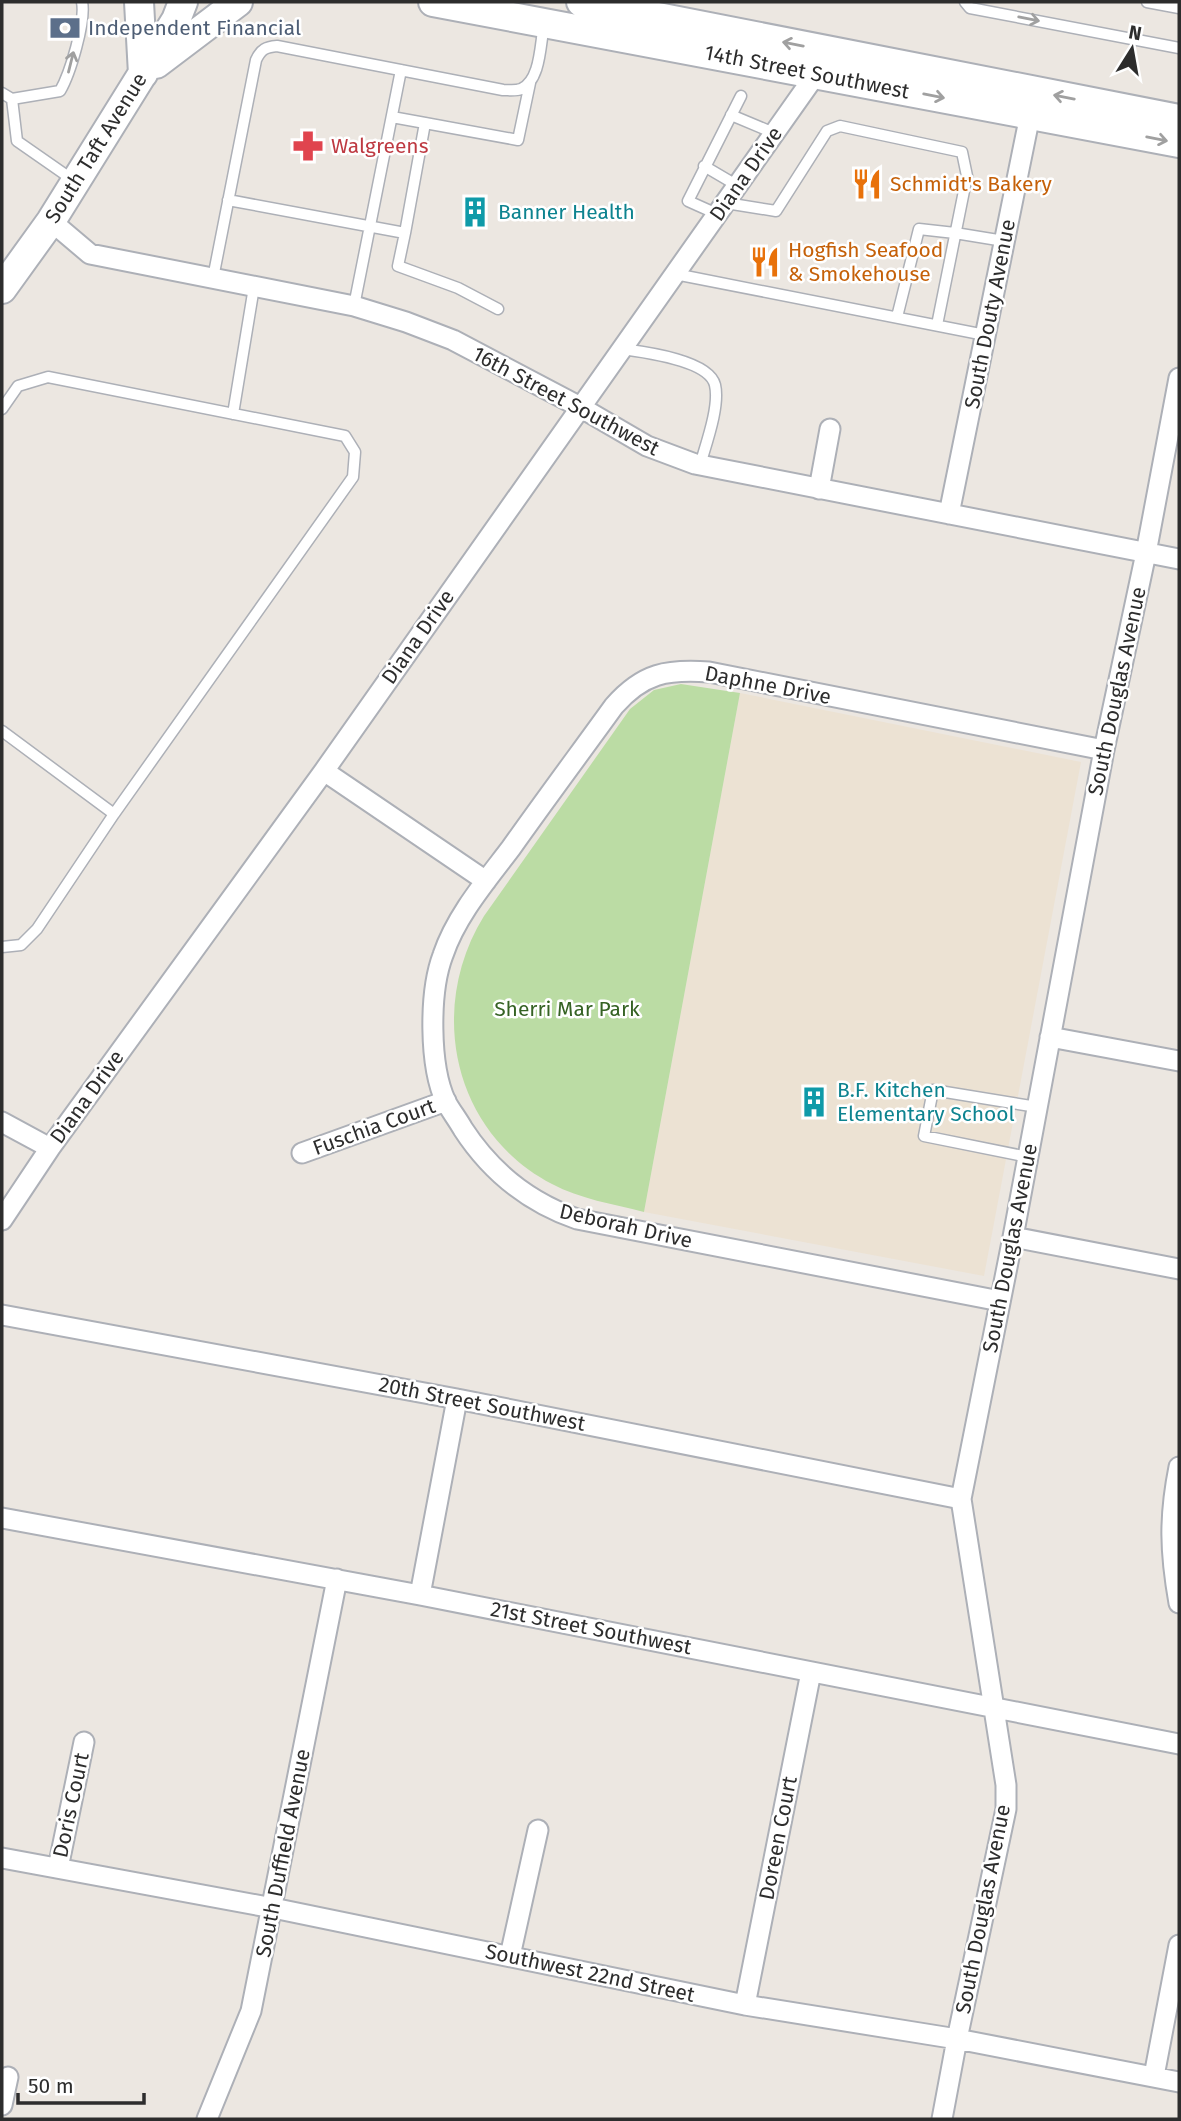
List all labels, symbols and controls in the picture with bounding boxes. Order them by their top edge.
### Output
bank icon: Independent Financial [48,11,82,45]
one-way arrow [1017,13,1040,26]
north arrow [1097,14,1167,84]
place label: Independent Financial [88,15,301,41]
text: N [1127,20,1144,45]
one-way arrow [782,36,805,50]
street label: 14th Street Southwest [702,39,912,105]
one-way arrow [65,51,78,74]
street label: South Taft Avenue [39,68,153,228]
one-way arrow [1053,89,1076,103]
one-way arrow [922,90,945,103]
street label: Diana Drive [704,122,788,226]
pharmacy icon: Walgreens [291,129,325,163]
place label: Walgreens [331,133,429,159]
one-way arrow [1145,133,1168,146]
restaurant icon: Schmidt's Bakery [850,167,884,201]
place label: Schmidt's Bakery [890,171,1053,197]
building icon: Banner Health [458,195,492,229]
place label: Banner Health [498,199,635,225]
street label: South Douty Avenue [959,217,1021,411]
place label: Hogfish Seafood & Smokehouse [788,237,943,287]
restaurant icon: Hogfish Seafood & Smokehouse [748,245,782,279]
street label: 16th Street Southwest [468,341,664,461]
street label: South Douglas Avenue [1082,584,1152,798]
street label: Diana Drive [376,585,460,689]
street label: Daphne Drive [703,660,833,710]
park label: Sherri Mar Park [494,996,640,1022]
street label: Diana Drive [44,1045,130,1149]
place label: B.F. Kitchen Elementary School [837,1077,1015,1127]
building icon: B.F. Kitchen Elementary School [797,1085,831,1119]
street label: Fuschia Court [309,1093,439,1161]
street label: South Douglas Avenue [977,1141,1043,1355]
street label: Deborah Drive [557,1198,695,1254]
street label: 20th Street Southwest [377,1371,588,1437]
street label: 21st Street Southwest [488,1596,694,1660]
street label: South Duffield Avenue [250,1747,316,1959]
street label: Doris Court [47,1750,95,1860]
street label: Doreen Court [753,1773,803,1902]
street label: South Douglas Avenue [950,1802,1016,2016]
street label: Southwest 22nd Street [483,1938,698,2008]
scale bar [18,2062,144,2106]
text: 50 m [28,2073,74,2099]

